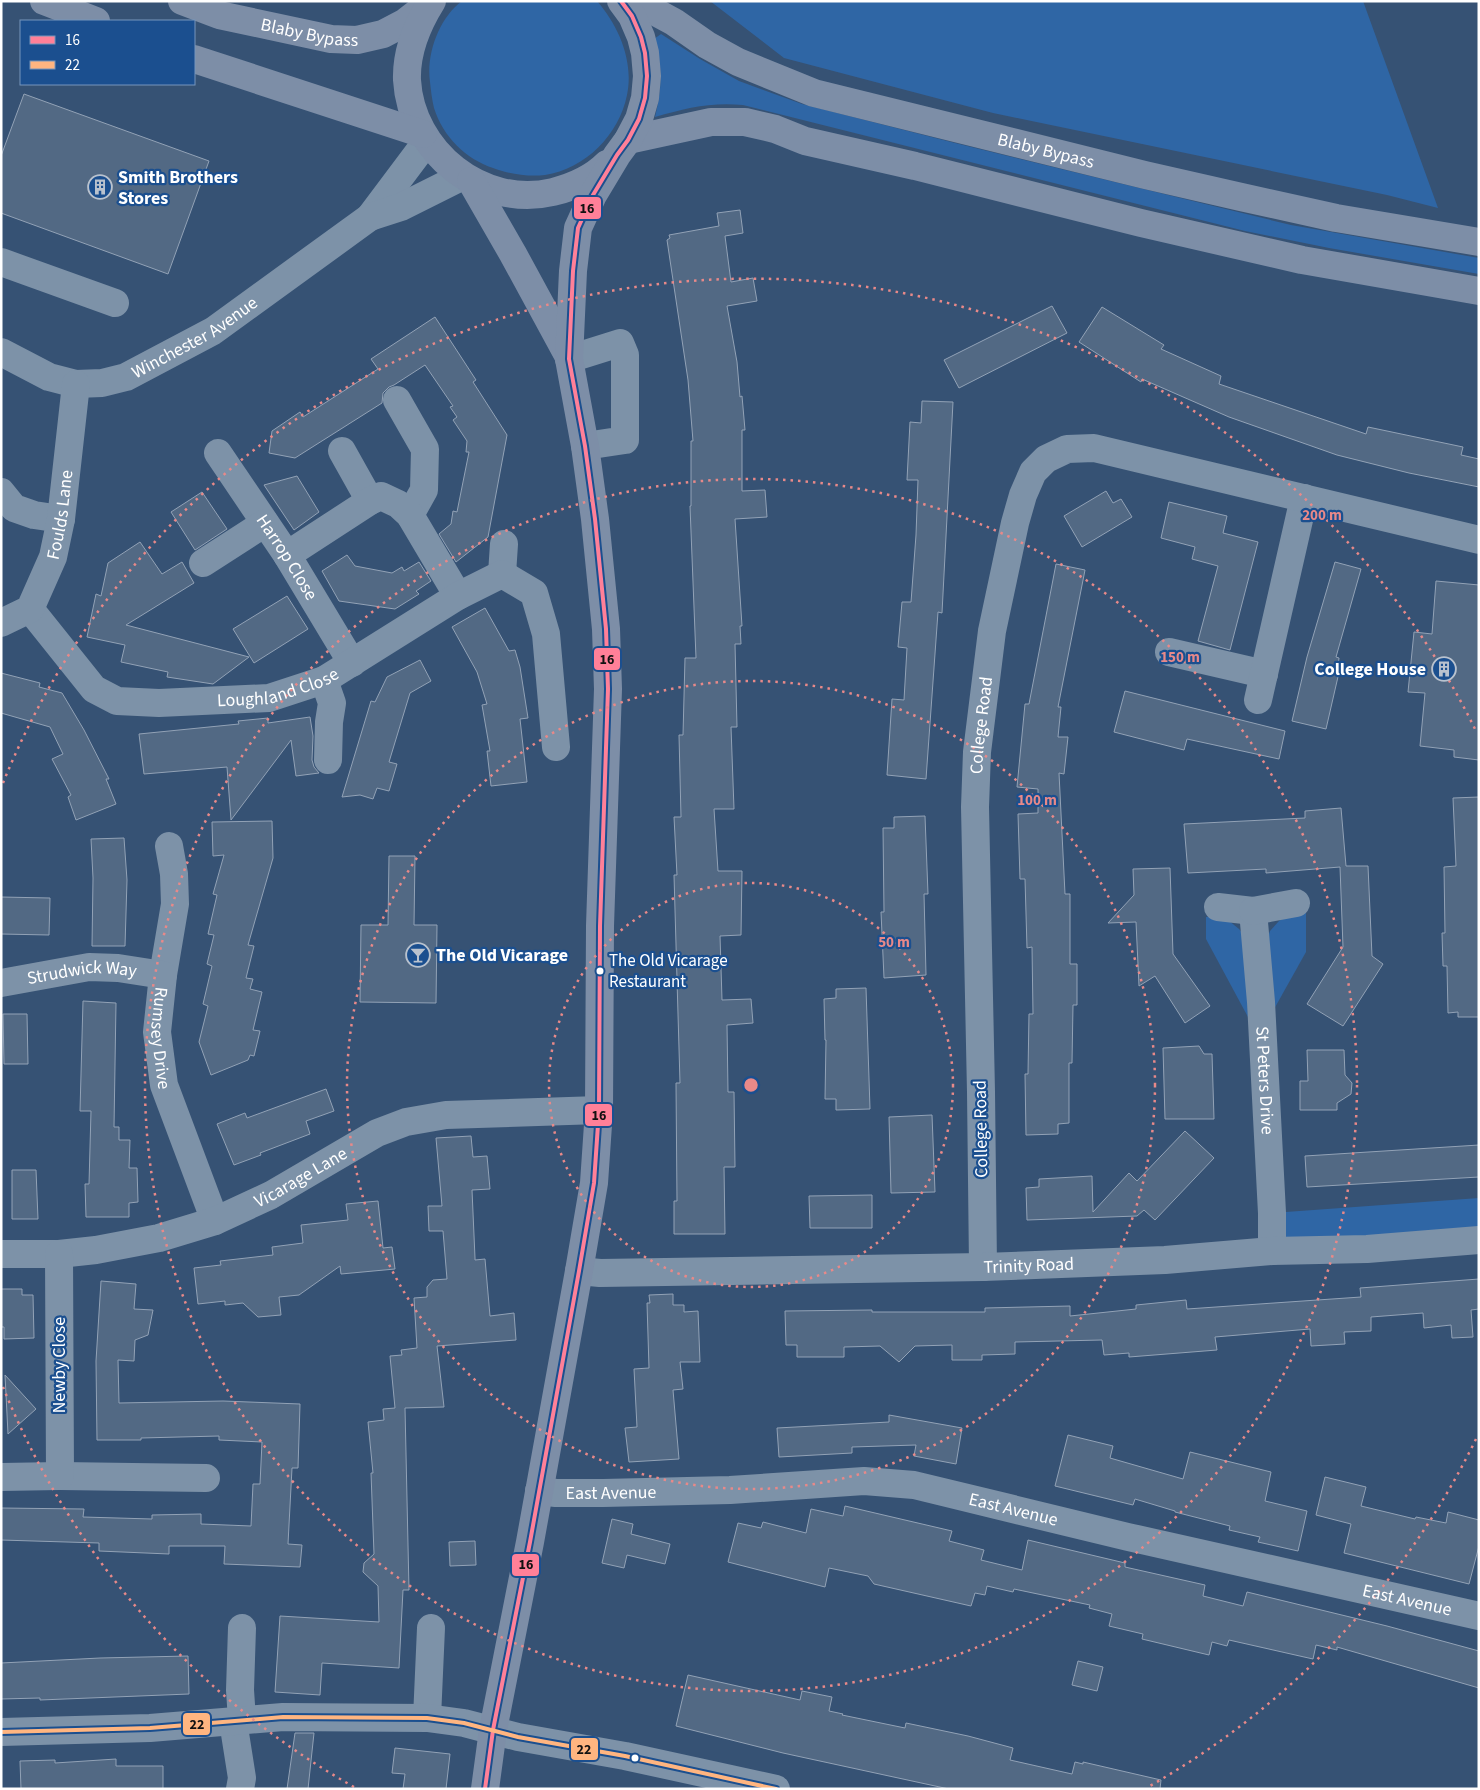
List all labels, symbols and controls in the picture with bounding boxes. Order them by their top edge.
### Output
street label: Blaby Bypass [258,12,359,53]
legend [20,20,195,85]
text: 16 [65,30,80,51]
text: 22 [65,55,80,76]
street label: Blaby Bypass [995,126,1097,174]
place label: Smith Brothers Stores [118,165,238,211]
building icon: Smith Brothers Stores [87,174,113,200]
line badge: 16 [573,196,602,220]
text: 16 [580,199,594,219]
street label: Winchester Avenue [127,290,263,384]
street label: Foulds Lane [40,468,79,562]
text: 200 m [1302,505,1342,526]
street label: Harrop Close [250,509,324,605]
line badge: 16 [593,647,621,671]
text: 150 m [1160,647,1200,668]
text: 16 [600,650,614,670]
building icon: College House [1431,656,1457,682]
place label: College House [1314,657,1426,682]
street label: Loughland Close [216,661,344,713]
street label: College Road [964,675,999,775]
text: 100 m [1017,790,1057,811]
text: 50 m [878,932,910,953]
bar icon: The Old Vicarage [405,942,431,968]
place label: The Old Vicarage [436,943,568,968]
place label: The Old Vicarage Restaurant [609,949,728,994]
street label: Strudwick Way [25,954,139,991]
marker: The Old Vicarage Restaurant [595,966,605,976]
street label: Rumsey Drive [144,986,177,1091]
street label: St Peters Drive [1250,1025,1280,1135]
centre of rings [742,1076,760,1094]
street label: College Road [968,1080,994,1178]
line badge: 16 [584,1103,613,1127]
text: 16 [592,1106,606,1126]
street label: Vicarage Lane [250,1141,352,1214]
street label: Trinity Road [983,1251,1075,1279]
street label: Newby Close [47,1317,72,1413]
street label: East Avenue [565,1479,657,1506]
street label: East Avenue [966,1486,1061,1532]
line badge: 16 [511,1553,540,1577]
text: 16 [519,1555,533,1575]
street label: East Avenue [1360,1578,1454,1622]
line badge: 22 [182,1712,211,1736]
text: 22 [190,1715,204,1735]
line badge: 22 [570,1737,599,1761]
text: 22 [577,1740,591,1760]
unlabelled marker [630,1753,640,1763]

